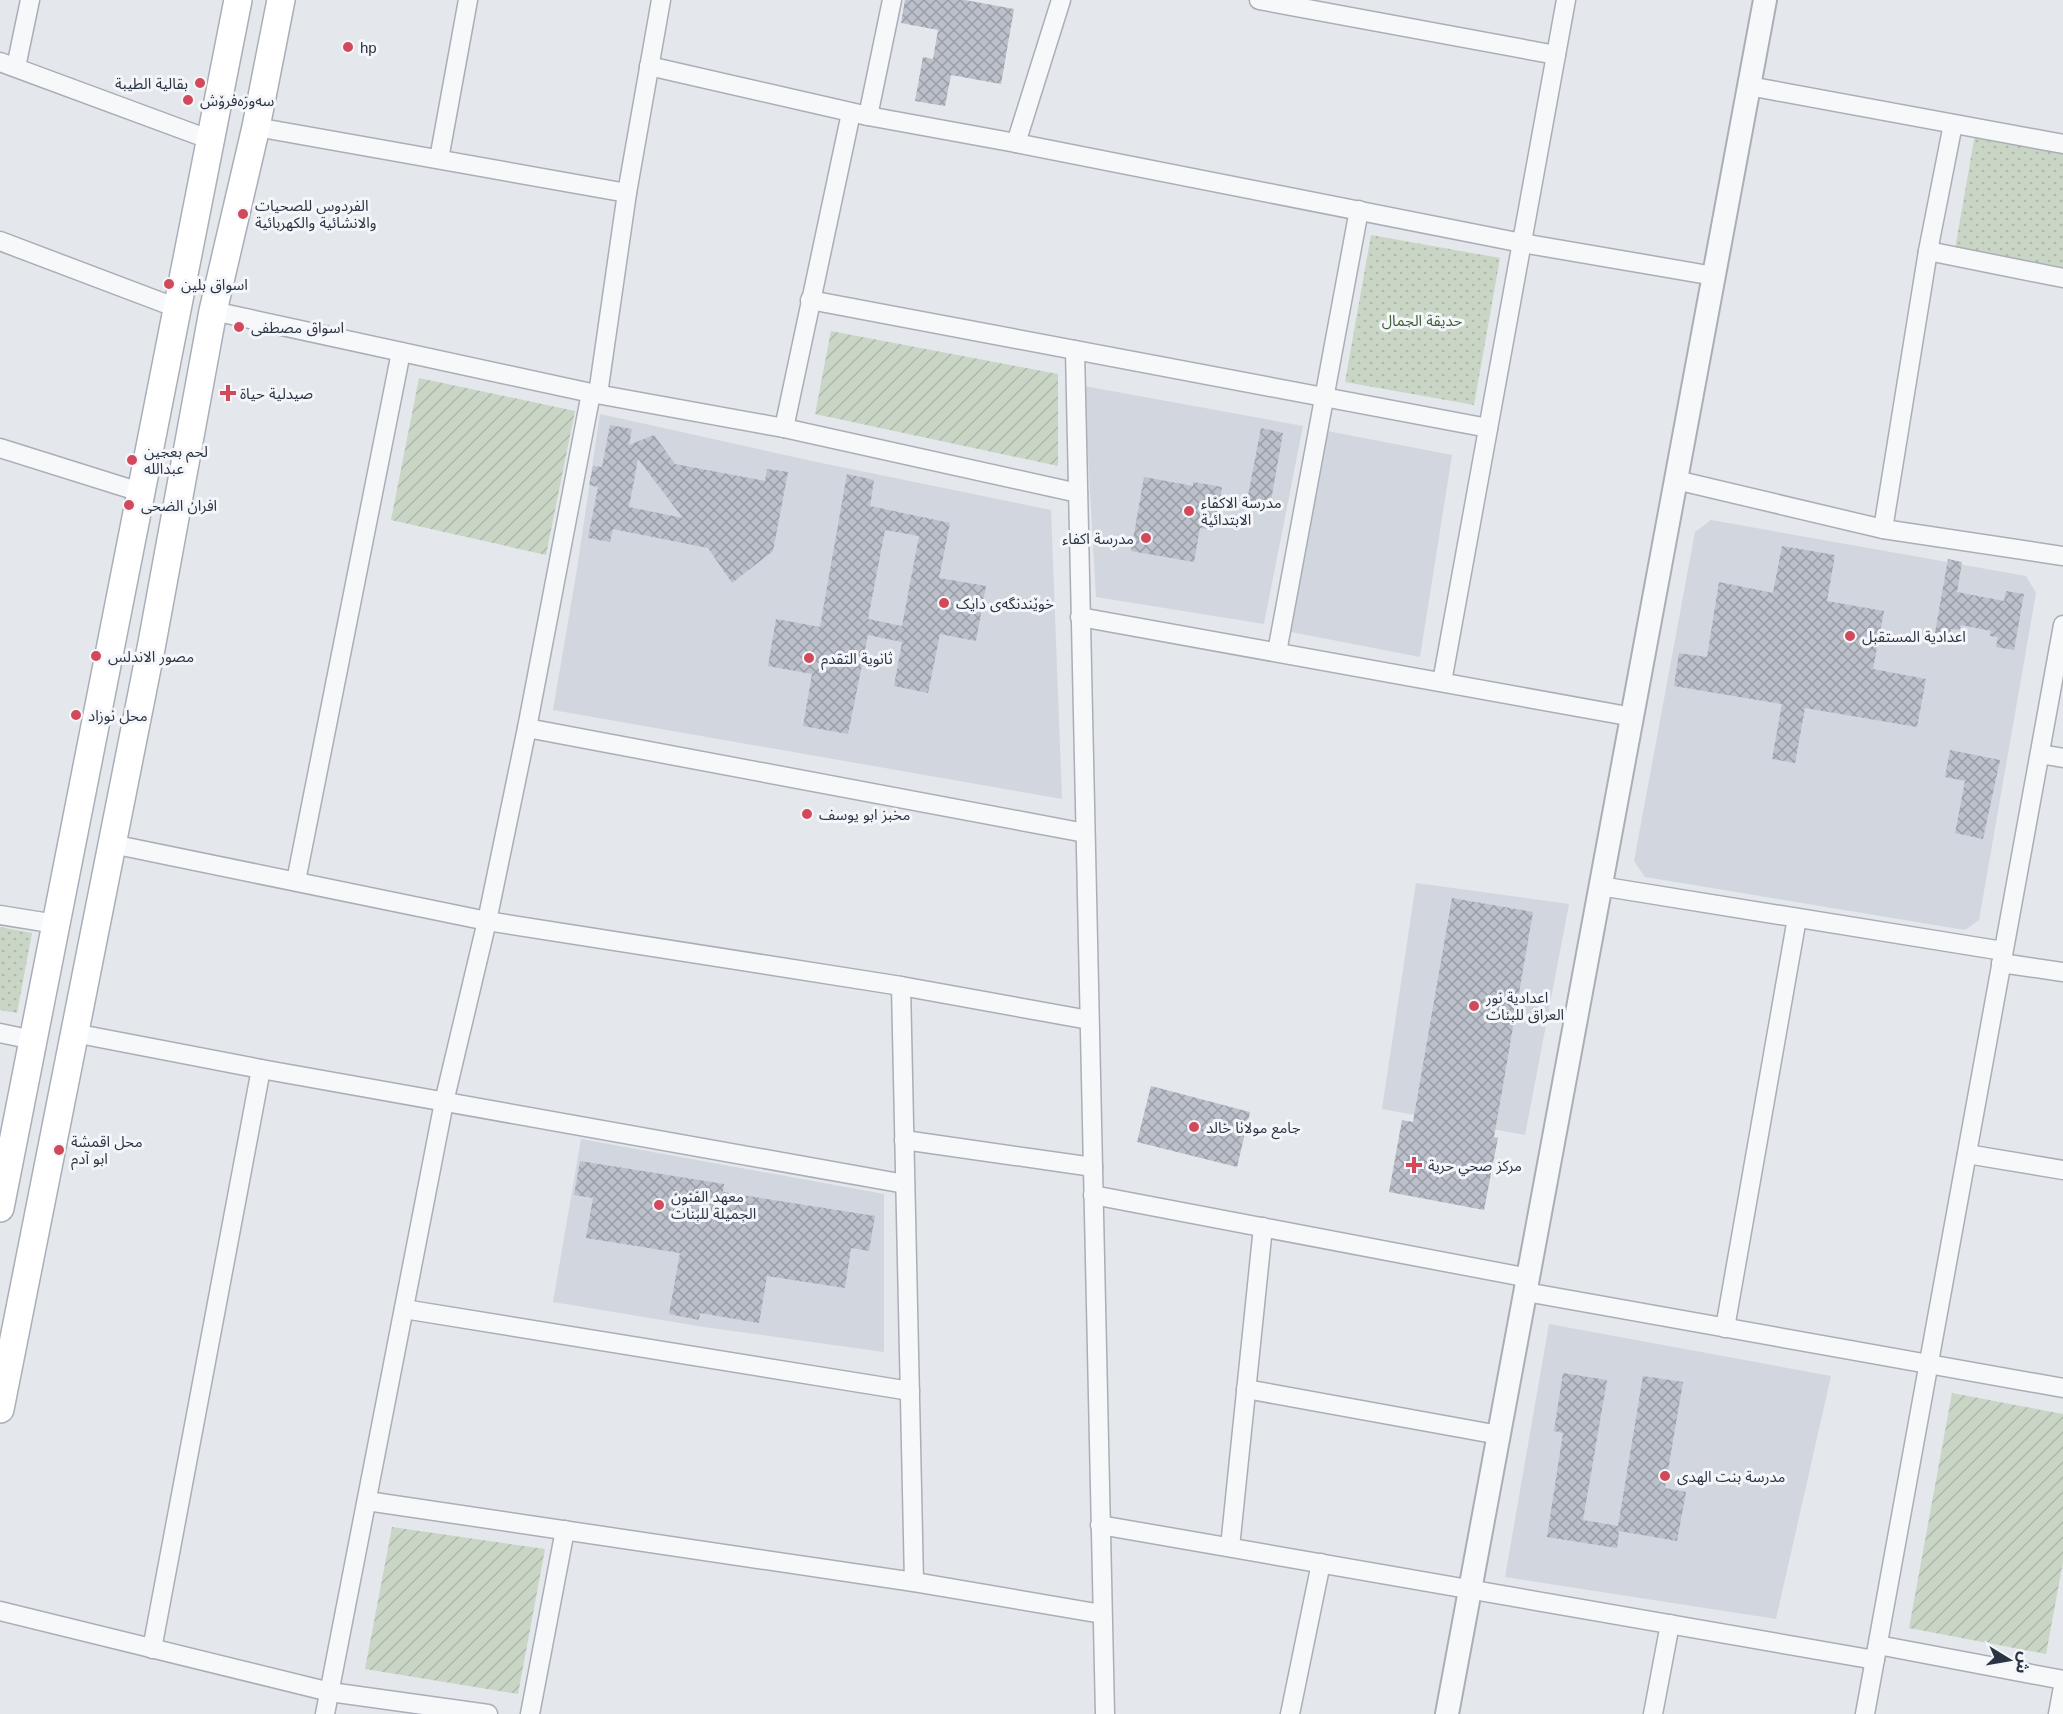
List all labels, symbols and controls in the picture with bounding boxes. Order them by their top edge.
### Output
place label: hp [360,39,377,56]
marker: hp [341,40,355,54]
place label: بقالية الطيبة [115,75,188,92]
marker: بقالية الطيبة [193,76,207,90]
place label: سەوزەفرۆش [200,92,274,110]
marker: سەوزەفرۆش [181,93,195,107]
place label: الفردوس للصحيات والانشائية والكهربائية [255,197,376,232]
marker: الفردوس للصحيات والانشائية والكهربائية [236,207,250,221]
place label: اسواق بلين [181,276,248,294]
marker: اسواق بلين [162,277,176,291]
park label: حديقة الجمال [1382,312,1462,330]
place label: اسواق مصطفى [251,319,344,337]
marker: اسواق مصطفى [232,320,246,334]
place label: صيدلية حياة [240,385,313,402]
marker: صيدلية حياة [221,386,235,400]
place label: لحم بعجين عبدالله [144,443,208,477]
marker: لحم بعجين عبدالله [125,453,139,467]
place label: مدرسة الاكفاء الابتدائية [1201,494,1282,528]
place label: افران الضحى [141,497,217,515]
marker: افران الضحى [122,498,136,512]
marker: مدرسة الاكفاء الابتدائية [1182,504,1196,518]
place label: مدرسة اكفاء [1062,530,1134,548]
marker: مدرسة اكفاء [1139,531,1153,545]
place label: خوێندنگەی دایک [956,595,1054,613]
marker: خوێندنگەی دایک [937,596,951,610]
place label: اعدادية المستقبل [1862,628,1966,646]
marker: اعدادية المستقبل [1843,629,1857,643]
place label: مصور الاندلس [108,648,194,666]
marker: مصور الاندلس [89,649,103,663]
place label: ثانوية التقدم [821,650,893,670]
marker: ثانوية التقدم [802,651,816,665]
place label: محل نوزاد [88,707,148,725]
marker: محل نوزاد [69,708,83,722]
place label: مخبز ابو يوسف [819,806,910,824]
marker: مخبز ابو يوسف [800,807,814,821]
place label: اعدادية نور العراق للبنات [1485,989,1564,1024]
marker: اعدادية نور العراق للبنات [1467,999,1481,1013]
place label: جامع مولانا خالد [1206,1119,1301,1140]
marker: جامع مولانا خالد [1187,1120,1201,1134]
place label: محل اقمشة ابو آدم [71,1133,143,1170]
marker: محل اقمشة ابو آدم [52,1143,66,1157]
marker: مركز صحي حرية [1405,1156,1423,1174]
place label: مركز صحي حرية [1428,1157,1522,1177]
place label: معهد الفنون الجميلة للبنات [671,1188,756,1222]
marker: معهد الفنون الجميلة للبنات [652,1198,666,1212]
place label: مدرسة بنت الهدی [1677,1468,1785,1486]
marker: مدرسة بنت الهدی [1658,1469,1672,1483]
north arrow [1979,1630,2039,1690]
text: ش [2012,1650,2034,1675]

